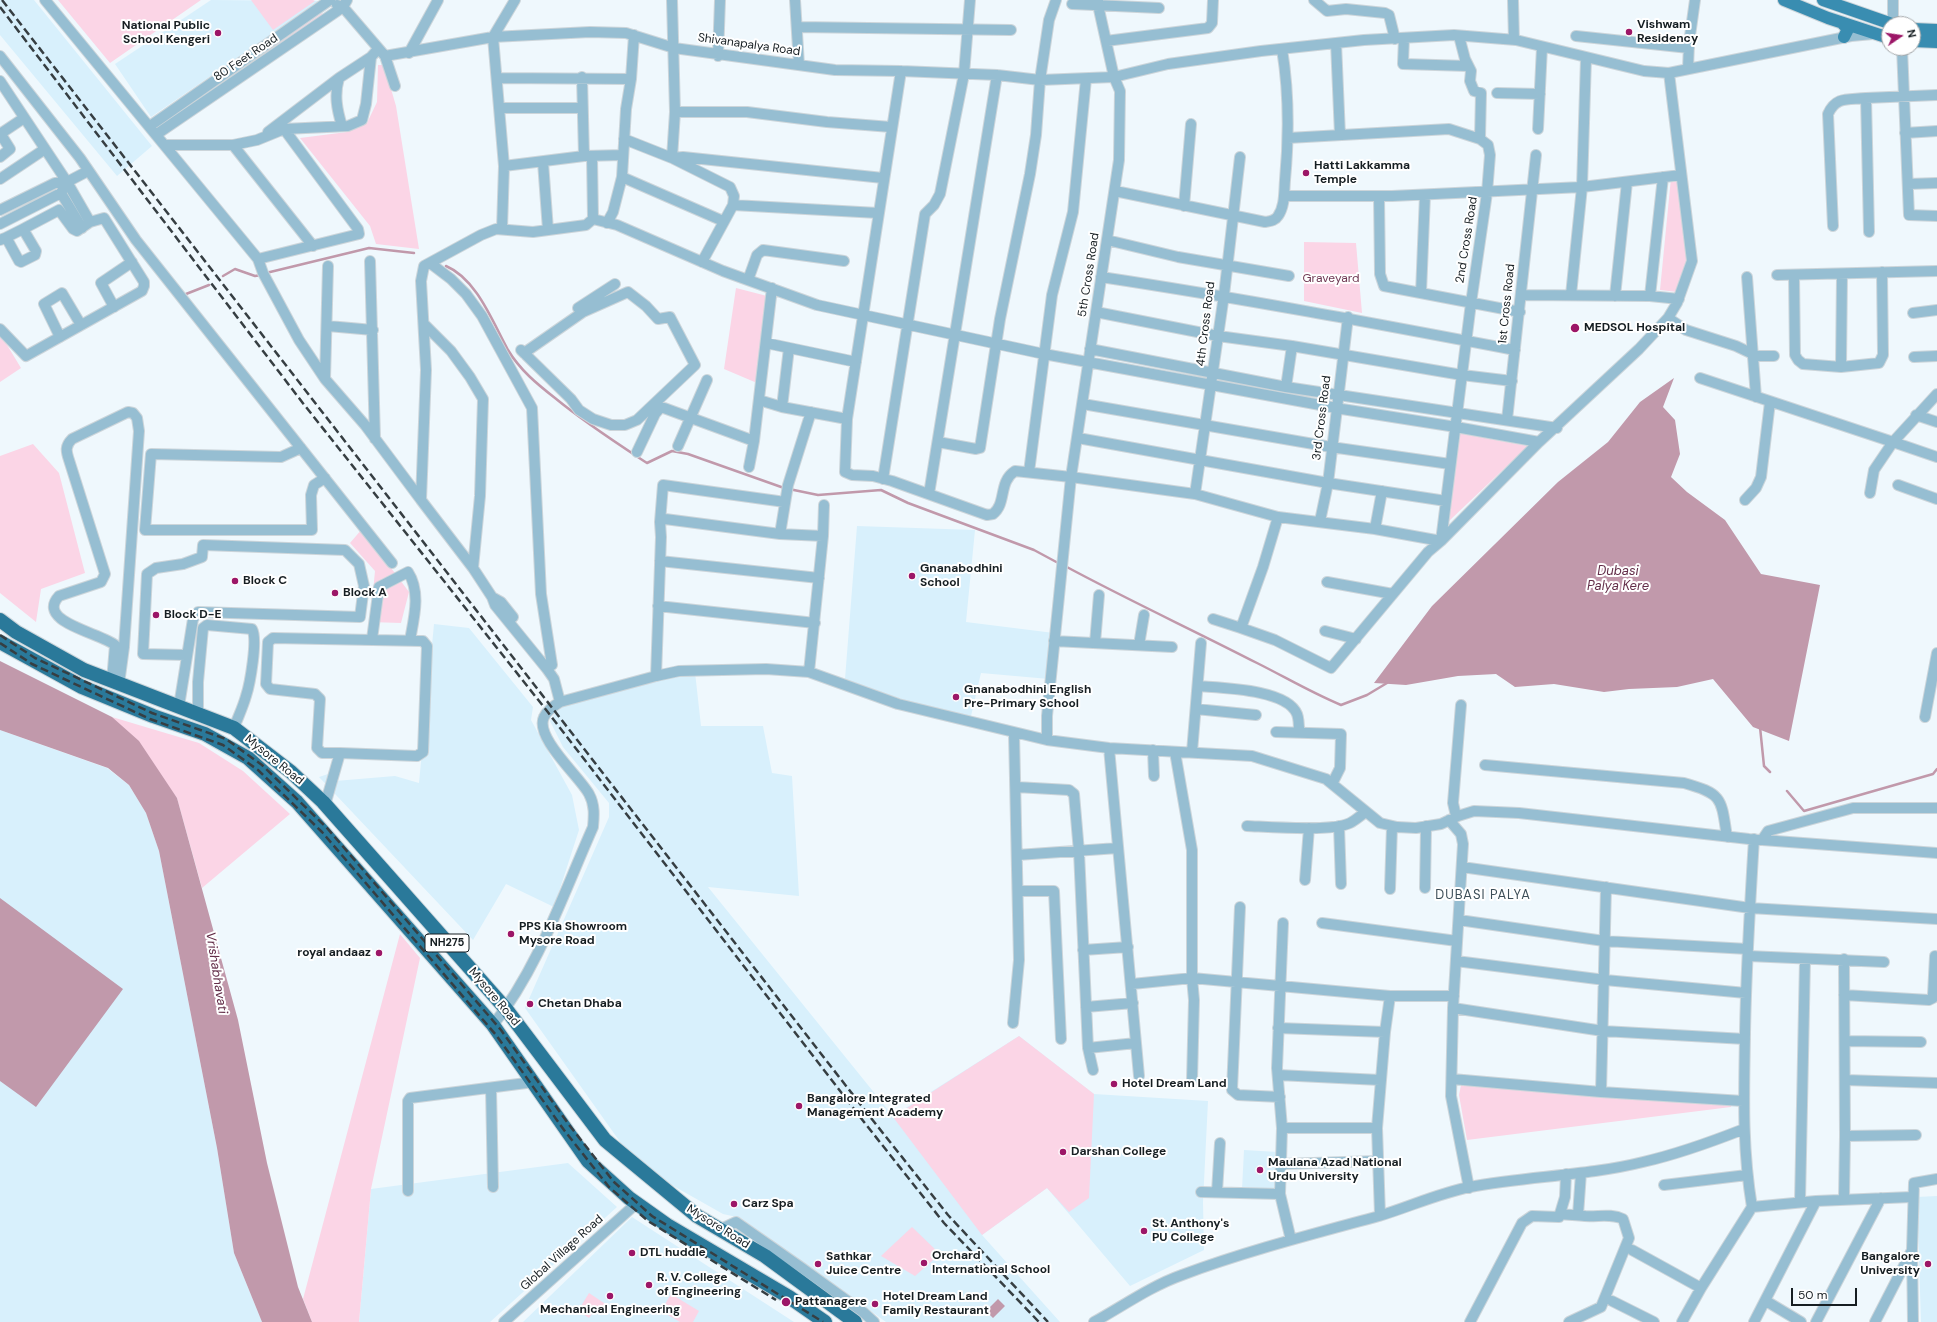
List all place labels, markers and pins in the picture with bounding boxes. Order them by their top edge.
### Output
place label: Vishwam Residency [1637,18,1698,46]
place label: National Public School Kengeri [122,19,210,47]
marker: Vishwam Residency [1624,27,1634,37]
marker: National Public School Kengeri [213,28,223,38]
place label: Hatti Lakkamma Temple [1314,159,1410,187]
marker: Hatti Lakkamma Temple [1301,168,1311,178]
place label: MEDSOL Hospital [1584,321,1685,335]
marker: MEDSOL Hospital [1569,322,1581,334]
place label: Gnanabodhini School [920,562,1003,590]
marker: Gnanabodhini School [907,571,917,581]
place label: Block C [243,574,287,588]
marker: Block C [230,576,240,586]
place label: Block A [343,586,387,600]
marker: Block A [330,588,340,598]
place label: Block D-E [164,608,222,622]
marker: Block D-E [151,610,161,620]
place label: Gnanabodhini English Pre-Primary School [964,683,1091,711]
marker: Gnanabodhini English Pre-Primary School [951,692,961,702]
place label: PPS Kia Showroom Mysore Road [519,920,627,948]
marker: PPS Kia Showroom Mysore Road [506,929,516,939]
place label: royal andaaz [297,946,371,960]
marker: royal andaaz [374,948,384,958]
place label: Chetan Dhaba [538,997,622,1011]
marker: Chetan Dhaba [525,999,535,1009]
place label: Hotel Dream Land [1122,1077,1227,1091]
marker: Hotel Dream Land [1109,1079,1119,1089]
place label: Bangalore Integrated Management Academy [807,1092,943,1120]
marker: Bangalore Integrated Management Academy [794,1101,804,1111]
place label: Darshan College [1071,1145,1166,1159]
marker: Darshan College [1058,1147,1068,1157]
place label: Maulana Azad National Urdu University [1268,1156,1402,1184]
marker: Maulana Azad National Urdu University [1255,1165,1265,1175]
place label: Carz Spa [742,1197,794,1211]
marker: Carz Spa [729,1199,739,1209]
place label: St. Anthony's PU College [1152,1217,1229,1245]
marker: St. Anthony's PU College [1139,1226,1149,1236]
place label: DTL huddle [640,1246,706,1260]
marker: DTL huddle [627,1248,637,1258]
place label: Orchard International School [932,1249,1050,1277]
place label: Sathkar Juice Centre [826,1250,901,1278]
place label: Bangalore University [1860,1250,1920,1278]
marker: Orchard International School [919,1258,929,1268]
marker: Sathkar Juice Centre [813,1259,823,1269]
marker: Bangalore University [1923,1259,1933,1269]
place label: R. V. College of Engineering [657,1271,741,1299]
marker: R. V. College of Engineering [644,1280,654,1290]
place label: Hotel Dream Land Family Restaurant [883,1290,989,1318]
marker: Mechanical Engineering [605,1291,615,1301]
place label: Pattanagere [795,1295,867,1309]
marker: Pattanagere [780,1296,792,1308]
marker: Hotel Dream Land Family Restaurant [870,1299,880,1309]
place label: Mechanical Engineering [540,1303,680,1317]

